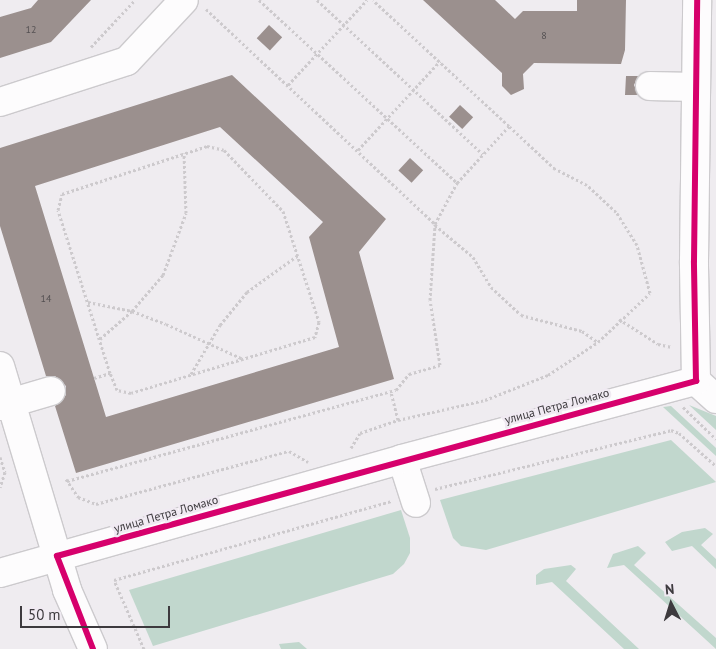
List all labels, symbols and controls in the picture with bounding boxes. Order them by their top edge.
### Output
house number: 12 [26,24,36,36]
house number: 8 [541,30,547,42]
house number: 14 [41,293,51,305]
street label: улица Петра Ломако [503,385,611,427]
street label: улица Петра Ломако [112,492,220,536]
north arrow [646,579,696,629]
text: N [664,580,675,598]
scale bar [22,596,172,628]
text: 50 m [28,605,61,624]

